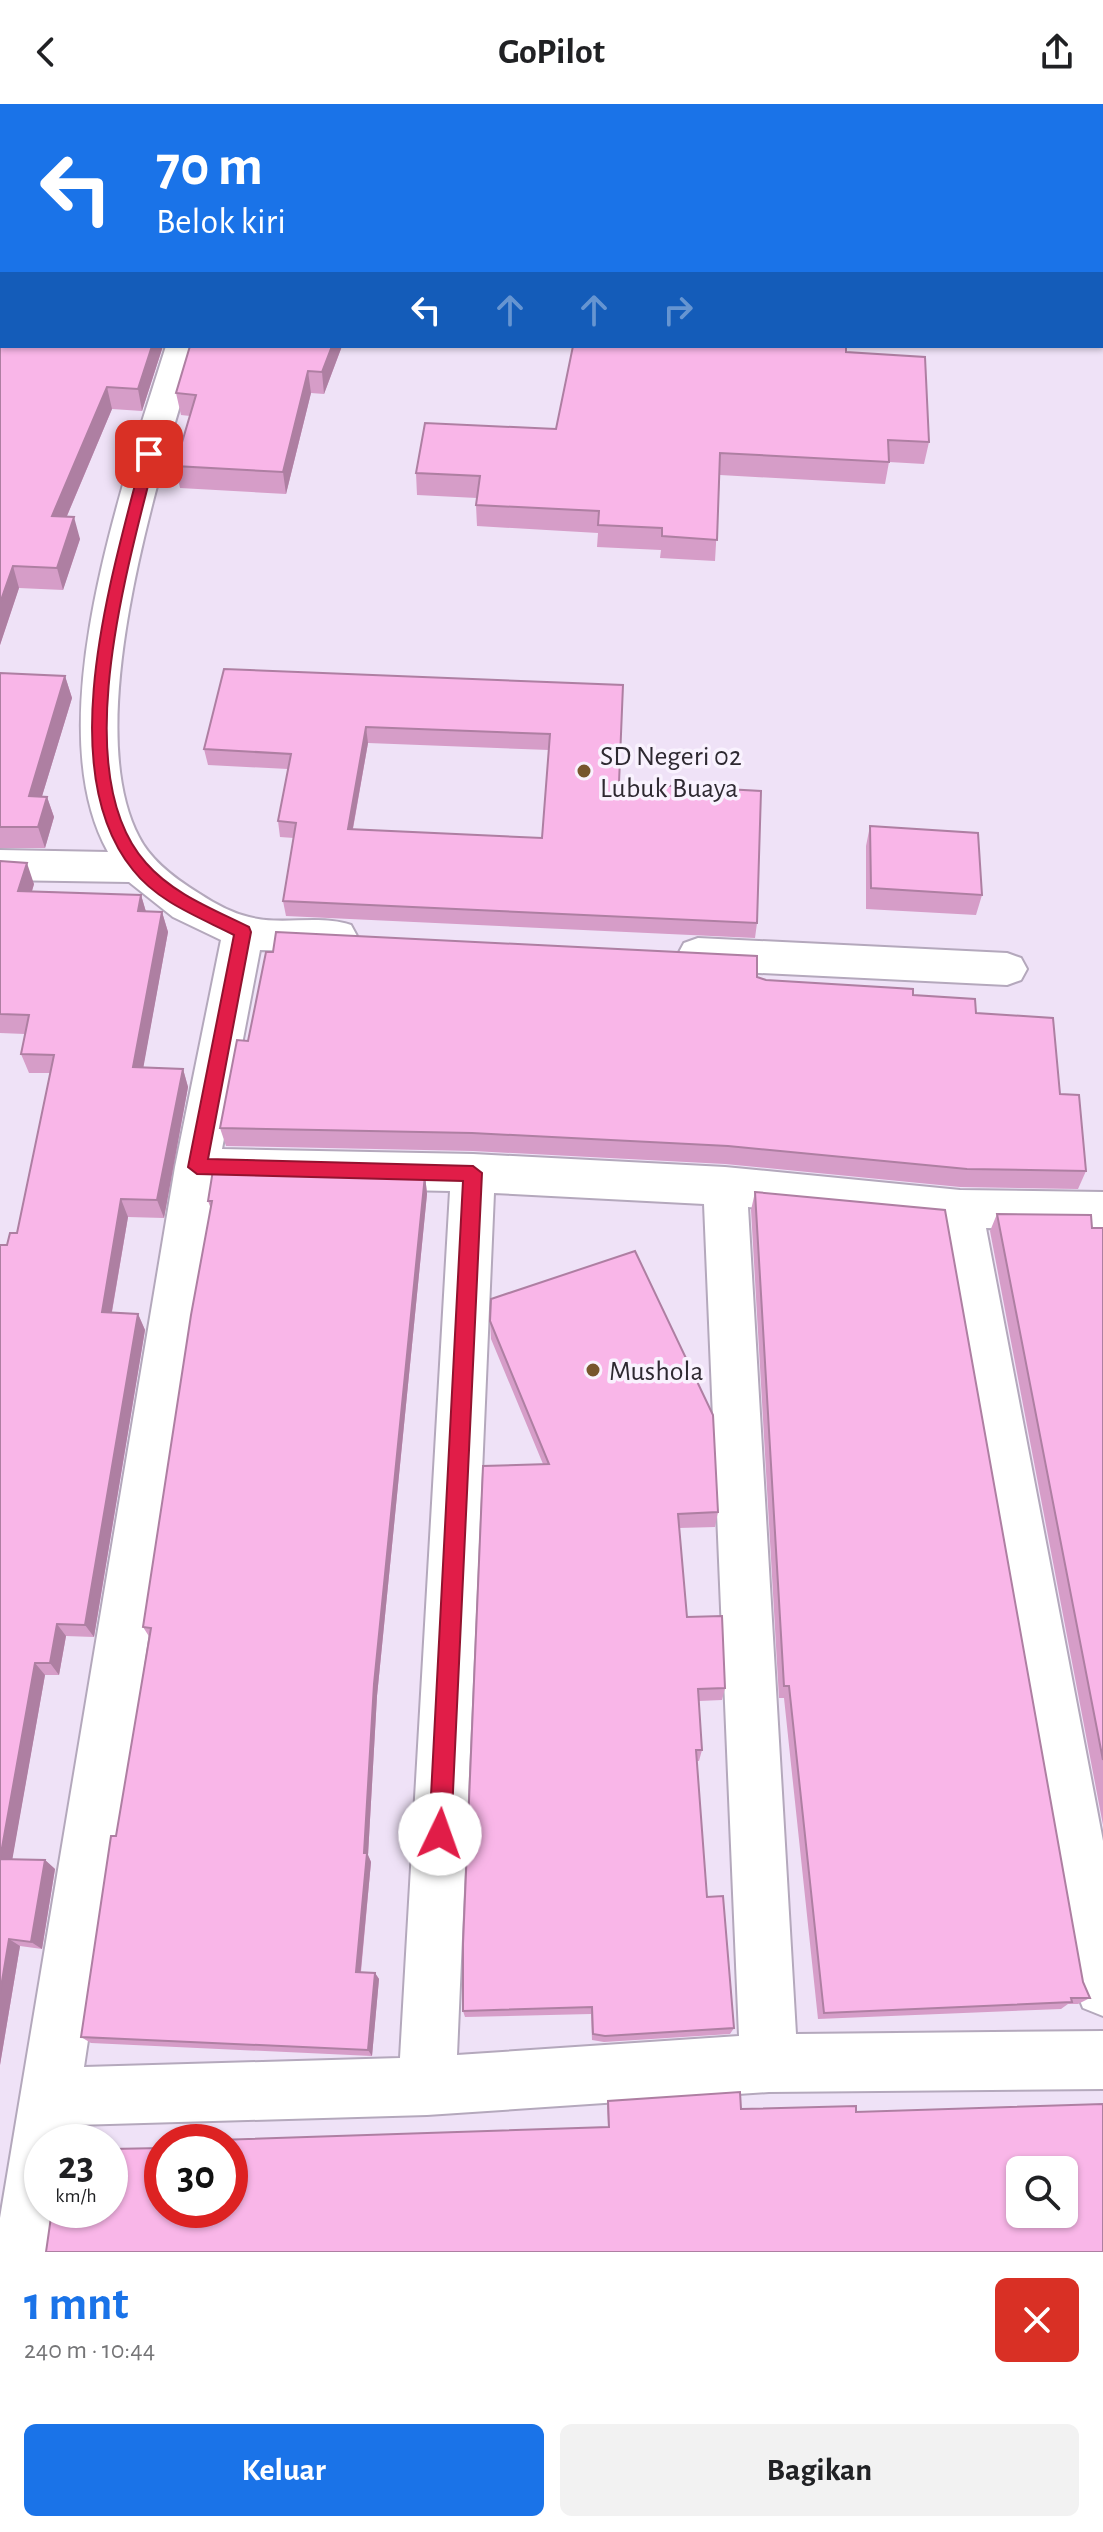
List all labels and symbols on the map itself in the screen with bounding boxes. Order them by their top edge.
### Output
pin [115,420,183,488]
place label: SD Negeri 02 Lubuk Buaya [600,743,742,803]
marker: SD Negeri 02 Lubuk Buaya [575,762,593,780]
place label: Mushola [609,1358,703,1386]
marker: Mushola [584,1361,602,1379]
position arrow [398,1792,482,1876]
speed limit sign: 30 [144,2124,248,2228]

